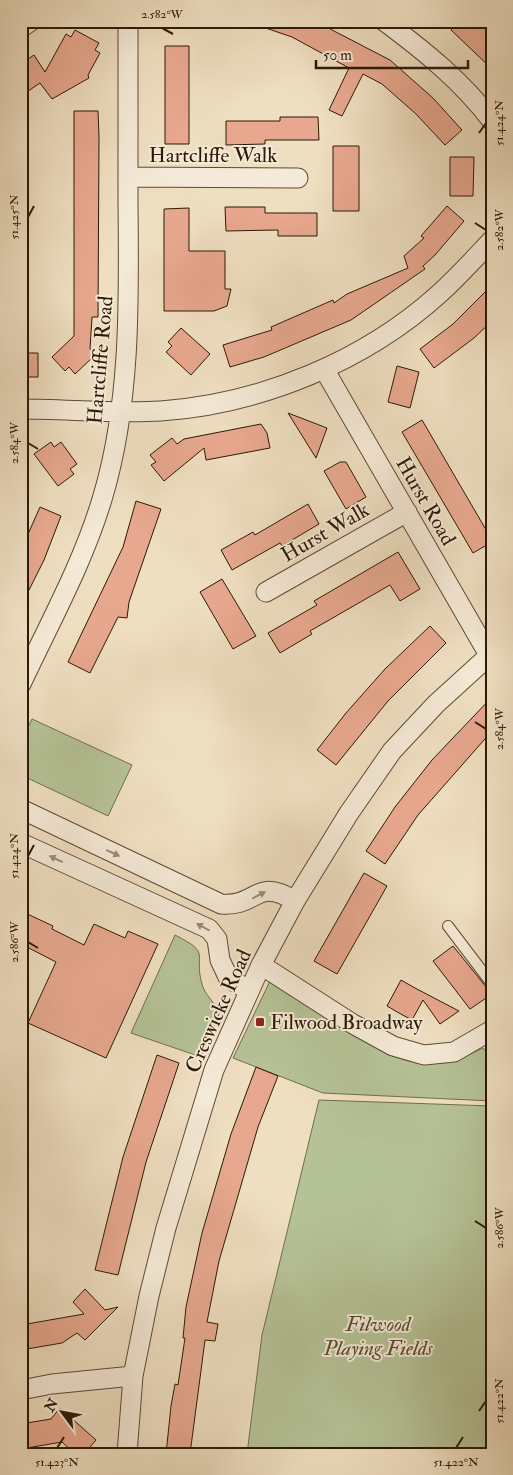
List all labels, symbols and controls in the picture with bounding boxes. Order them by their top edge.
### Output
text: 2.582°W [141,7,184,22]
scale bar [316,38,468,70]
text: 50 m [323,46,352,65]
text: 51.424°N [492,100,507,146]
street label: Hartcliffe Walk [149,142,277,169]
text: 51.425°N [7,194,22,239]
text: 2.582°W [492,208,507,251]
street label: Hartcliffe Road [81,294,120,425]
text: 2.584°W [7,421,22,464]
street label: Hurst Road [389,452,462,551]
street label: Hurst Walk [276,496,374,569]
text: 2.584°W [492,707,507,750]
text: 51.424°N [7,833,22,879]
one-way arrow [106,849,120,857]
one-way arrow [49,855,63,863]
one-way arrow [251,890,266,899]
text: 2.586°W [7,920,22,963]
one-way arrow [196,923,211,931]
street label: Creswicke Road [179,945,258,1077]
place label: Filwood Broadway [270,1009,423,1036]
marker: Filwood Broadway [254,1016,266,1028]
text: 2.586°W [492,1206,507,1249]
park label: Filwood Playing Fields [322,1311,434,1362]
text: 51.422°N [492,1378,507,1424]
north arrow [38,1388,88,1438]
text: N [40,1395,62,1416]
text: 51.423°N [35,1455,79,1470]
text: 51.422°N [433,1455,479,1470]

